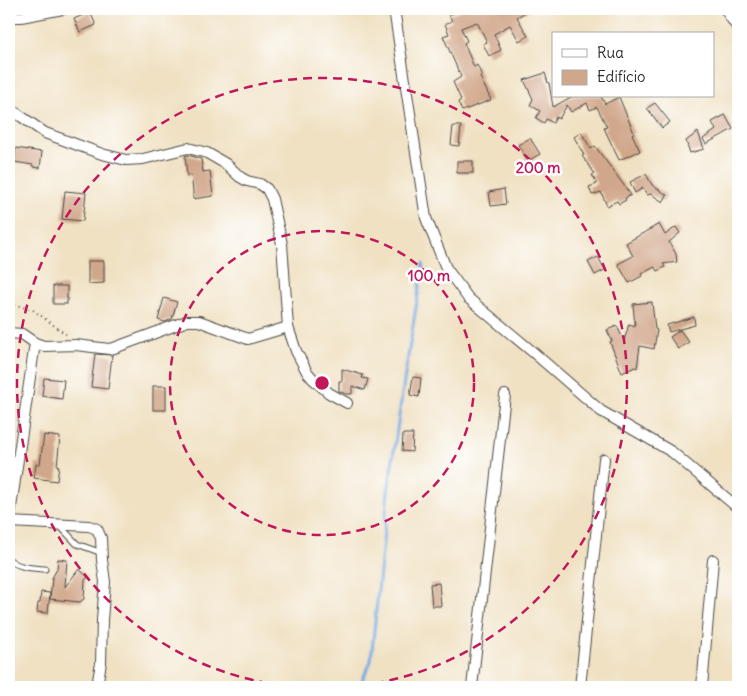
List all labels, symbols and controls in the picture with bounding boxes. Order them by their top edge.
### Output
legend [552,32,714,98]
text: Rua [597,43,624,62]
text: Edifício [597,67,645,86]
text: 200 m [516,158,560,177]
text: 100 m [408,266,450,285]
centre of rings [313,374,331,392]

